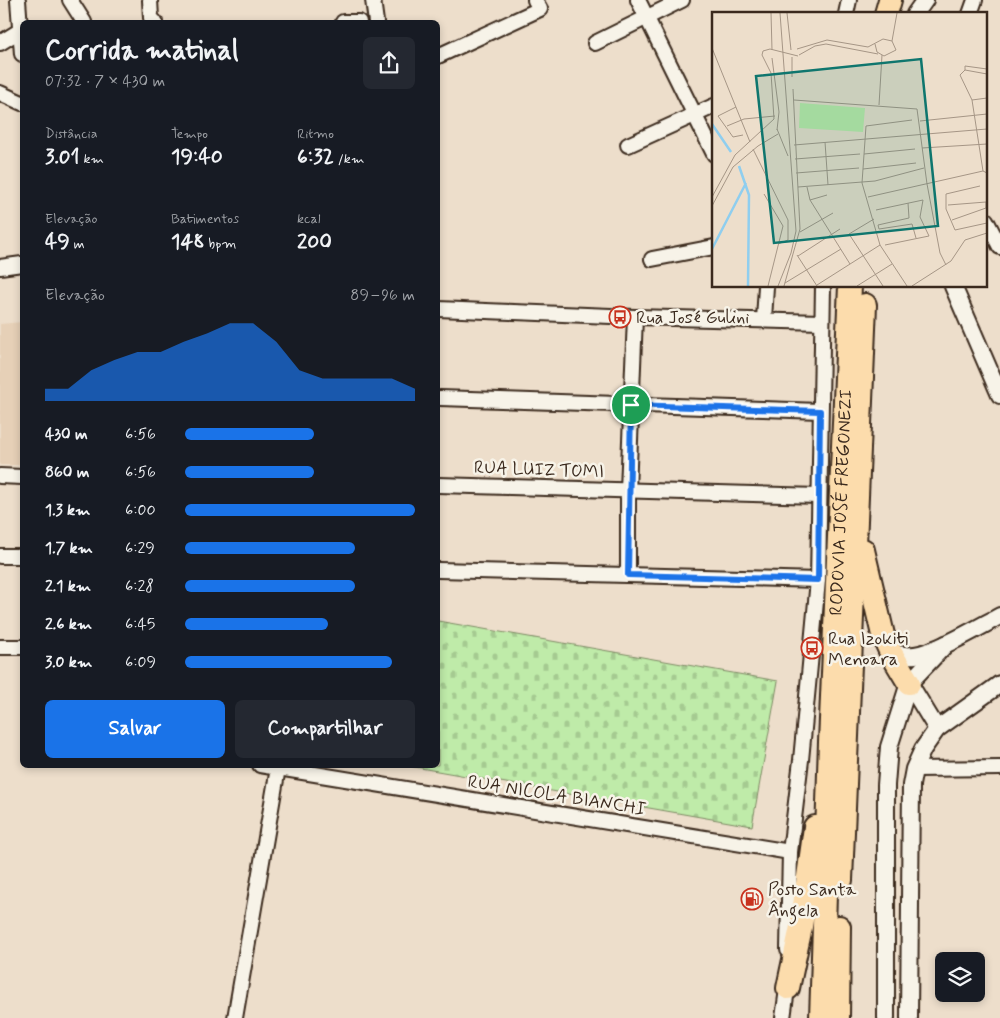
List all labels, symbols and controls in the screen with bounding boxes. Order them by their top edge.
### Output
inset map [712,12,988,288]
text: Corrida matinal [45,33,239,70]
button: share [363,37,415,89]
text: 07:32 · 7 × 430 m [45,71,165,92]
text: Distância [45,125,98,143]
text: Tempo [171,125,208,143]
text: Ritmo [297,125,334,143]
text: 3.01 [45,143,80,171]
text: 19:40 [171,143,223,171]
text: 6:32 [297,143,334,171]
text: km [80,150,104,168]
text: /km [334,150,364,168]
text: Elevação [45,210,97,228]
text: Batimentos [171,210,239,228]
text: kcal [297,210,321,228]
text: 49 [45,228,70,256]
text: 148 [171,228,204,256]
text: 200 [297,228,332,256]
text: m [70,235,85,253]
text: bpm [204,235,236,253]
text: Elevação [45,285,105,306]
text: 89–96 m [350,285,415,306]
bus stop icon: Rua José Gulini [608,305,632,329]
place label: Rua José Gulini [636,306,749,330]
pin [610,384,652,426]
street label: RODOVIA JOSÉ FREGONEZI [825,389,858,616]
icon: arrive [617,391,645,419]
text: 430 m [45,424,88,445]
text: 6:56 [125,424,156,445]
street label: RUA LUIZ TOMI [474,456,604,484]
text: 860 m [45,462,90,483]
text: 6:56 [125,462,156,483]
text: 1.3 km [45,500,90,521]
text: 6:00 [125,500,156,521]
text: 1.7 km [45,538,93,559]
text: 6:29 [125,538,155,559]
text: 2.1 km [45,576,91,597]
text: 6:28 [125,576,154,597]
text: 2.6 km [45,614,92,635]
text: 6:45 [125,614,155,635]
place label: Rua Izokiti Menoara [828,627,909,672]
bus stop icon: Rua Izokiti Menoara [800,636,824,660]
text: 3.0 km [45,652,92,673]
text: 6:09 [125,652,156,673]
button: Salvar [45,700,225,758]
button: Compartilhar [235,700,415,758]
street label: RUA NICOLA BIANCHI [466,770,648,822]
place label: Posto Santa Ângela [768,878,856,925]
fuel station icon: Posto Santa Ângela [740,887,764,911]
map controls [935,952,985,1002]
button: layers [935,952,985,1002]

